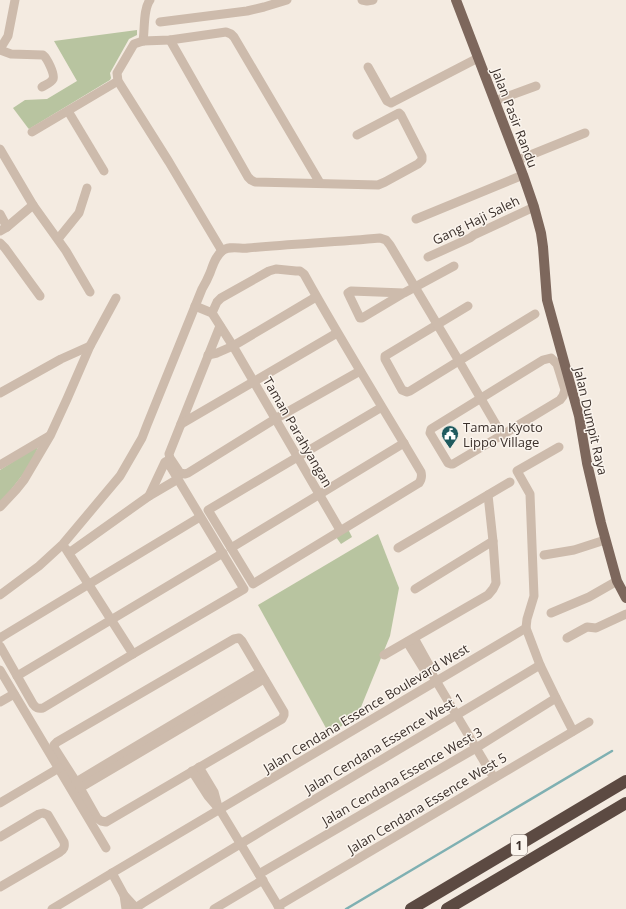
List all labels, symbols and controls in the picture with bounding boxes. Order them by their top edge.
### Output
street label: Jalan Pasir Randu [487,64,542,170]
street label: Gang Haji Saleh [429,191,523,249]
street label: Jalan Dumpit Raya [569,363,612,477]
street label: Taman Parahyangan [259,374,337,490]
place label: Taman Kyoto Lippo Village [463,418,543,451]
public building icon: Taman Kyoto Lippo Village [440,424,460,449]
street label: Jalan Cendana Essence Boulevard West [258,639,472,778]
street label: Jalan Cendana Essence West 1 [299,688,467,799]
street label: Jalan Cendana Essence West 3 [317,723,486,830]
street label: Jalan Cendana Essence West 5 [342,748,510,859]
road number: 1 [511,835,527,855]

